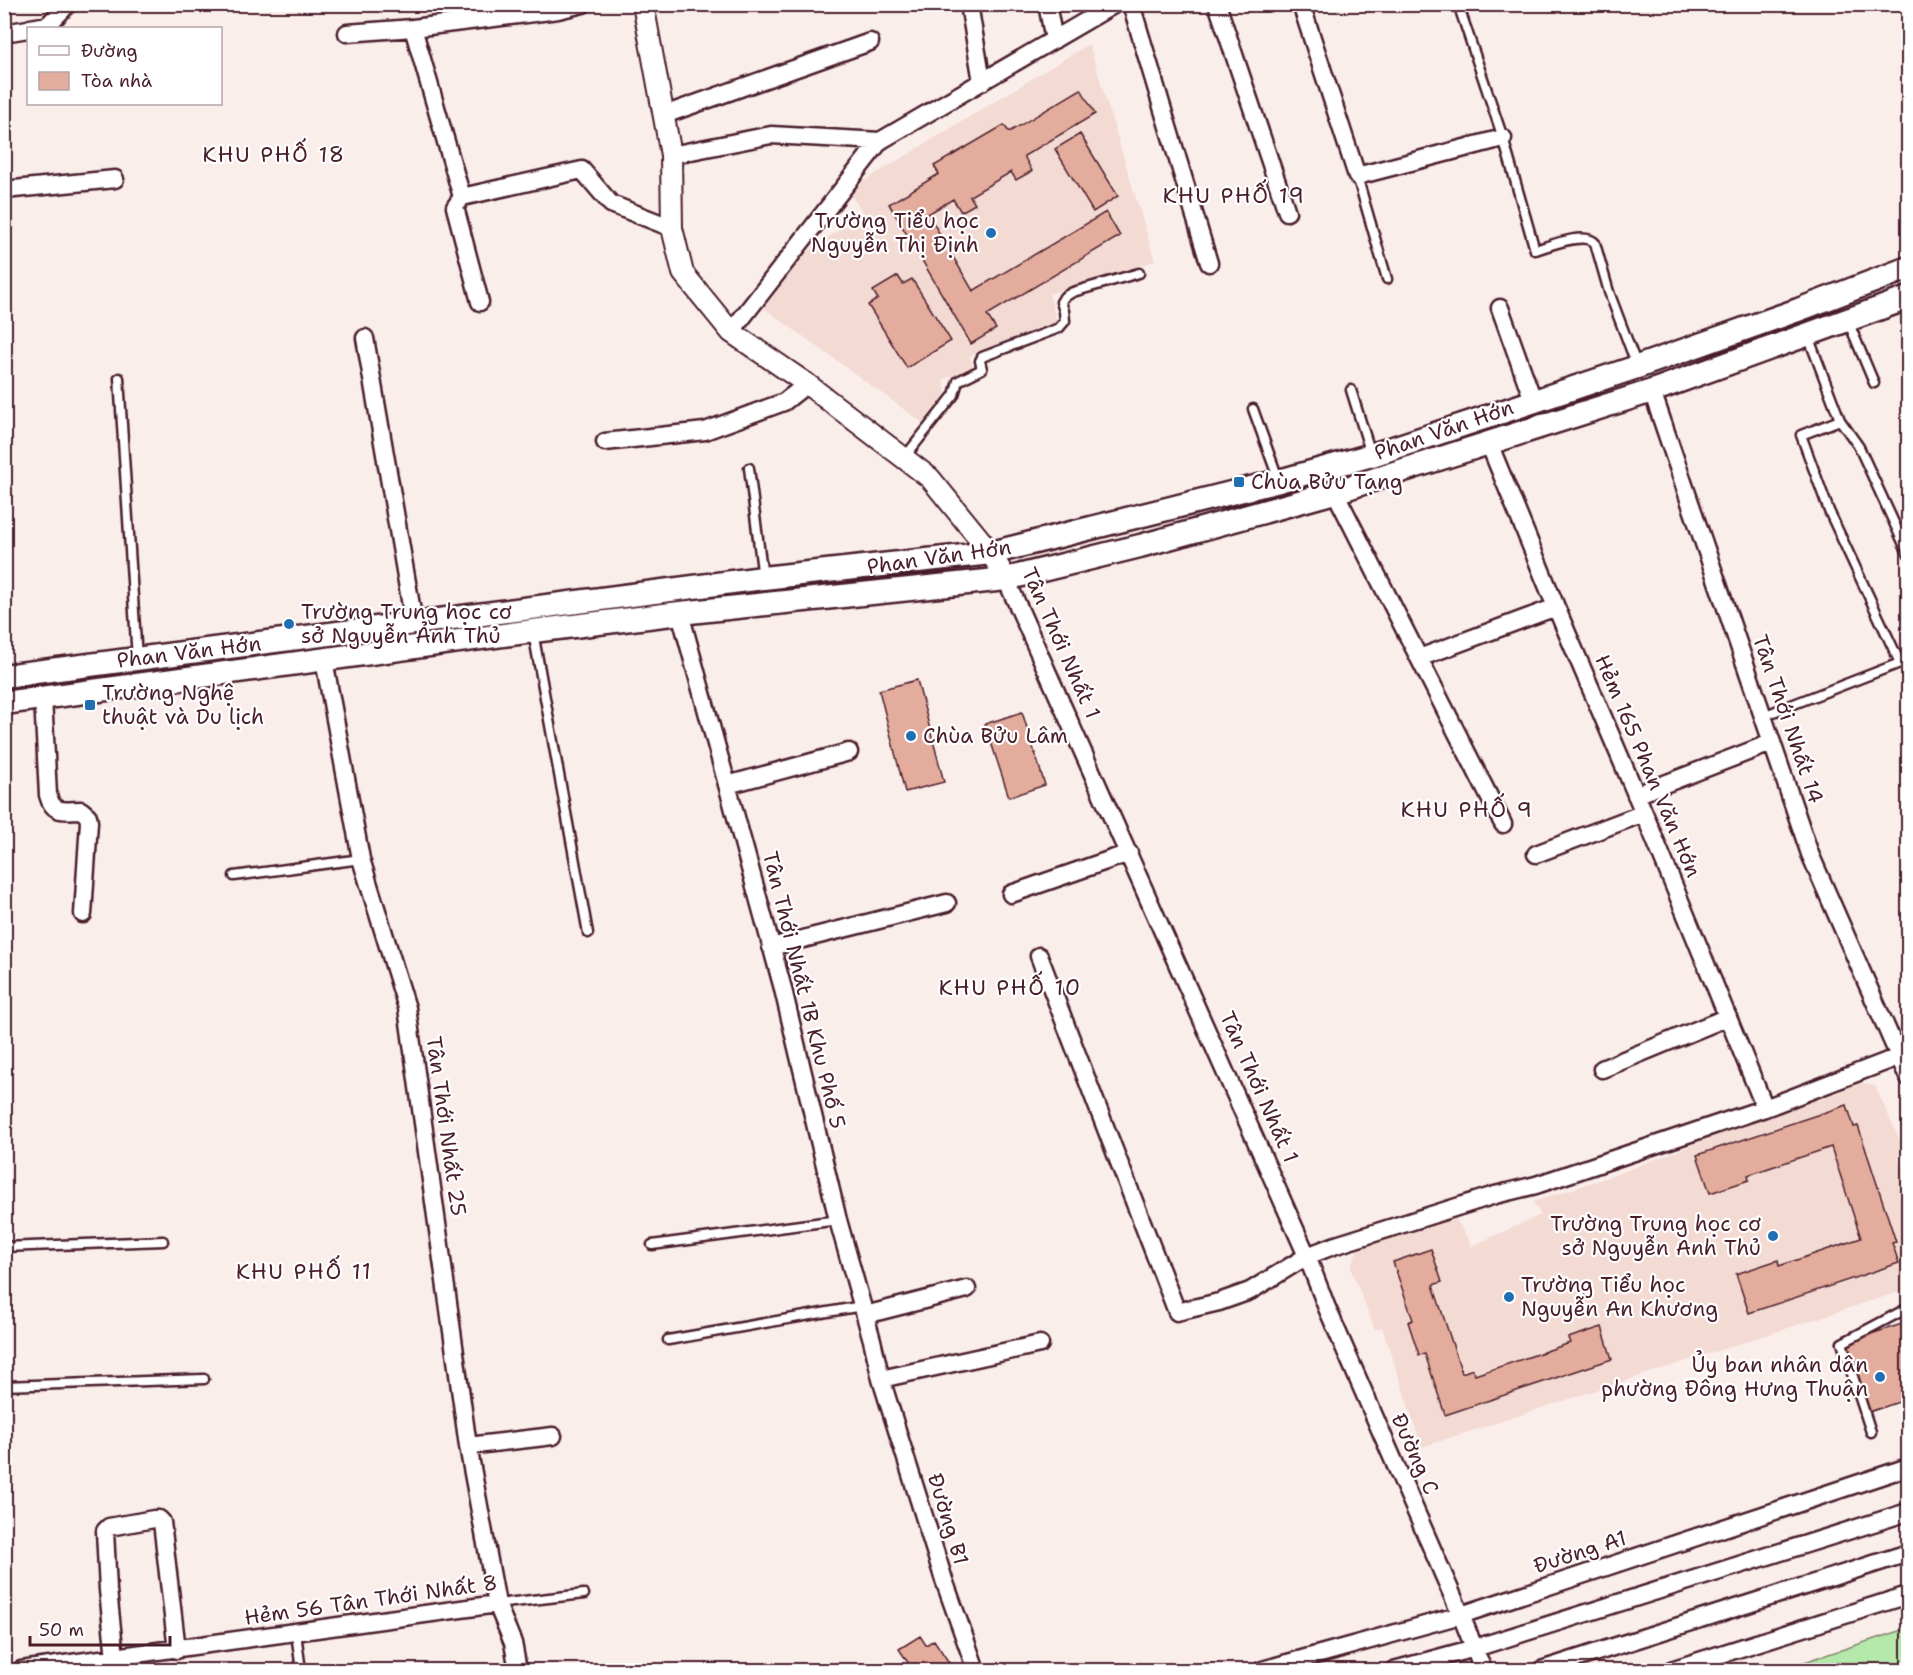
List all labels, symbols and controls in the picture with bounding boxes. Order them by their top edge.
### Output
legend [27,27,222,105]
text: Đường [81,39,138,63]
text: Tòa nhà [81,69,152,93]
district label: KHU PHỐ 18 [202,138,346,169]
district label: KHU PHỐ 19 [1163,179,1305,210]
place label: Trường Tiểu học Nguyễn Thị Định [811,207,979,259]
marker: Trường Tiểu học Nguyễn Thị Định [984,226,998,240]
street label: Phan Văn Hớn [1371,393,1517,467]
place label: Chùa Bửu Tạng [1251,468,1403,496]
marker: Chùa Bửu Tạng [1232,475,1246,489]
street label: Phan Văn Hớn [865,533,1013,581]
street label: Tân Thới Nhất 1 [1015,563,1107,723]
place label: Trường Trung học cơ sở Nguyễn Ảnh Thủ [301,598,512,650]
marker: Trường Trung học cơ sở Nguyễn Ảnh Thủ [282,617,296,631]
street label: Phan Văn Hớn [115,629,263,675]
street label: Tân Thới Nhất 14 [1746,631,1830,807]
street label: Hẻm 165 Phan Văn Hớn [1588,650,1708,882]
place label: Trường Nghệ thuật và Du lịch [102,679,264,731]
marker: Trường Nghệ thuật và Du lịch [83,698,97,712]
place label: Chùa Bửu Lâm [923,722,1068,750]
marker: Chùa Bửu Lâm [904,729,918,743]
district label: KHU PHỐ 9 [1401,793,1533,824]
street label: Tân Thới Nhất 1B Khu Phố 5 [756,848,852,1132]
district label: KHU PHỐ 10 [938,971,1082,1002]
street label: Tân Thới Nhất 1 [1213,1007,1305,1167]
street label: Tân Thới Nhất 25 [420,1034,472,1218]
place label: Trường Trung học cơ sở Nguyễn Anh Thủ [1550,1210,1761,1262]
marker: Trường Trung học cơ sở Nguyễn Anh Thủ [1766,1229,1780,1243]
district label: KHU PHỐ 11 [236,1255,372,1286]
place label: Trường Tiểu học Nguyễn An Khương [1521,1271,1718,1323]
marker: Trường Tiểu học Nguyễn An Khương [1502,1290,1516,1304]
place label: Ủy ban nhân dân phường Đông Hưng Thuận [1601,1350,1868,1403]
marker: Ủy ban nhân dân phường Đông Hưng Thuận [1873,1370,1887,1384]
street label: Đường C [1385,1409,1445,1499]
street label: Đường B1 [921,1470,975,1568]
street label: Đường A1 [1530,1524,1630,1580]
street label: Hẻm 56 Tân Thới Nhất 8 [243,1568,499,1632]
scale bar [30,1609,170,1647]
text: 50 m [39,1618,84,1642]

